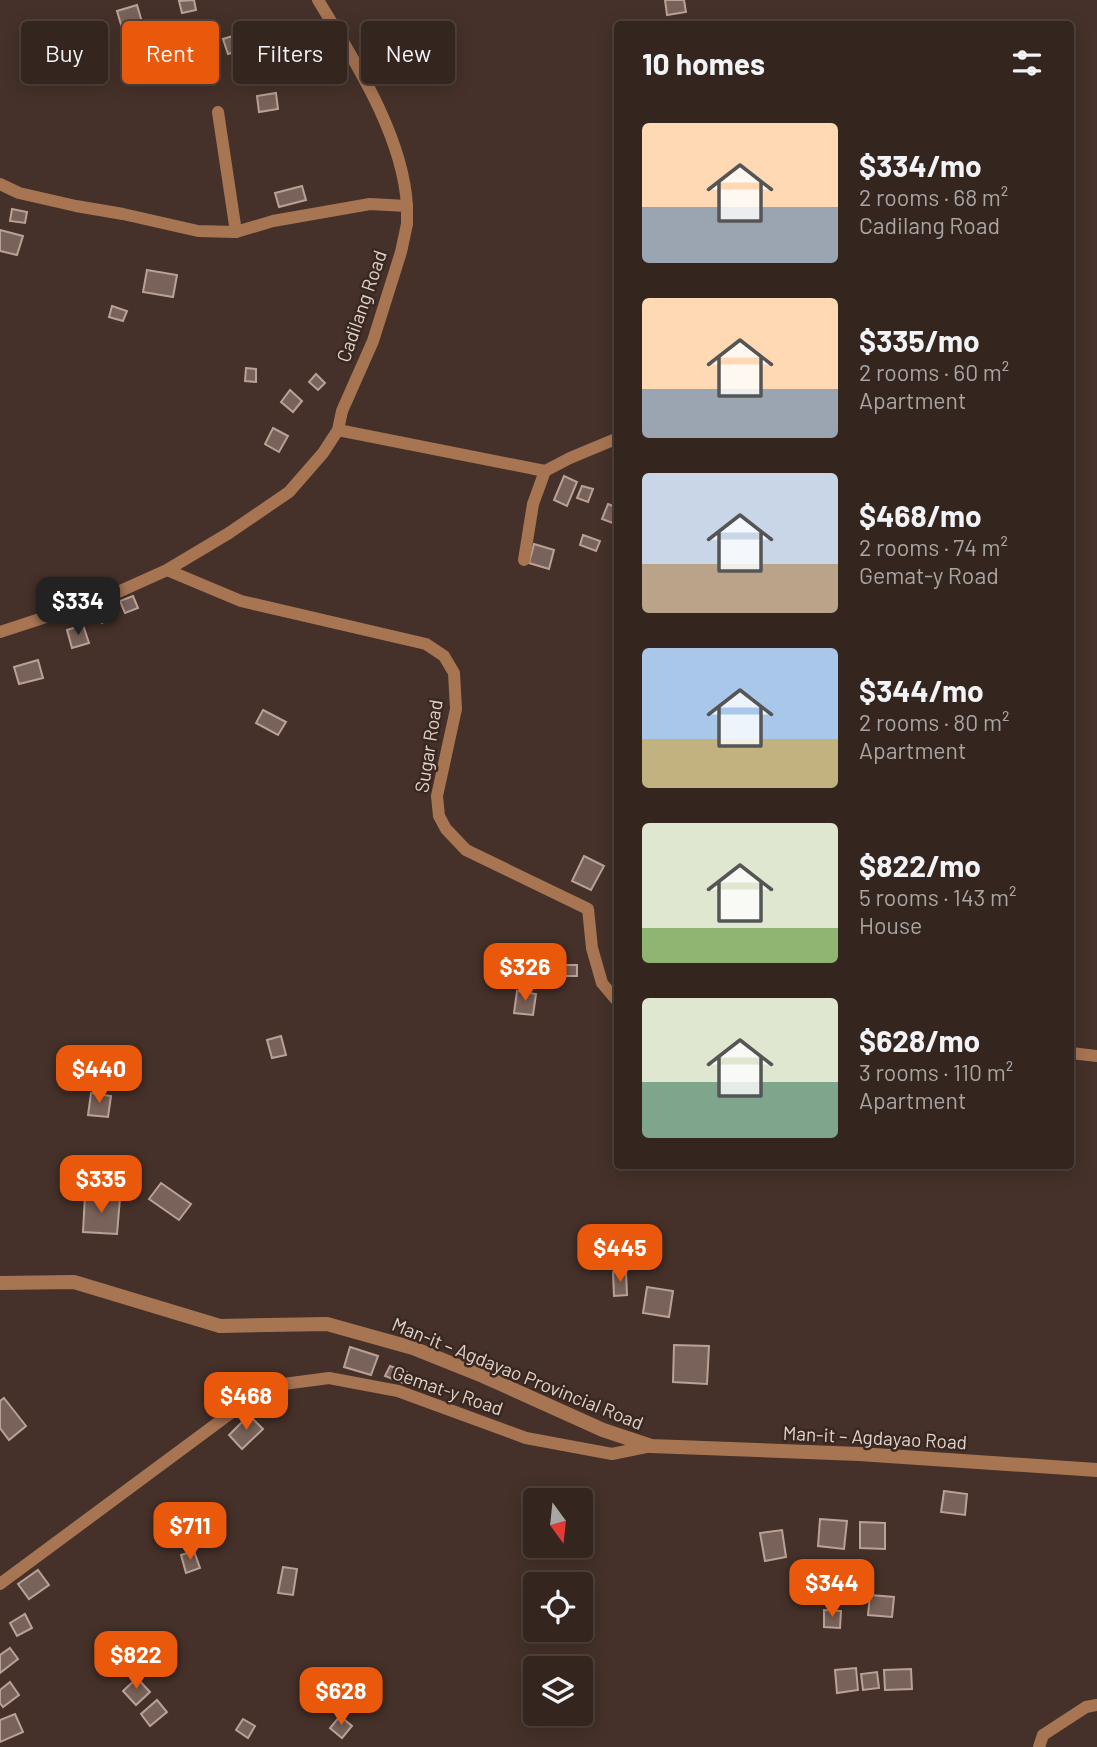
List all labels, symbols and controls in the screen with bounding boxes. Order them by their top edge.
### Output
chip: Buy [21,21,108,84]
chip: Rent [122,21,219,84]
chip: Filters [233,21,347,84]
chip: New [361,21,455,84]
icon: filters [1008,44,1046,82]
text: 10 homes [642,45,765,81]
text: $334/mo [859,147,982,183]
icon: home [698,151,782,235]
text: 2 rooms · 68 m² [859,183,1008,211]
text: Cadilang Road [859,211,1000,239]
street label: Cadilang Road [331,247,391,365]
text: $335/mo [859,322,980,358]
icon: home [698,326,782,410]
text: 2 rooms · 60 m² [859,358,1009,386]
text: Apartment [859,386,966,414]
text: $468/mo [859,497,982,533]
icon: home [698,501,782,585]
text: 2 rooms · 74 m² [859,533,1008,561]
text: Gemat-y Road [859,561,999,589]
pin: $334 [37,578,119,637]
text: $334 [52,586,104,614]
text: $344/mo [859,672,984,708]
icon: home [698,676,782,760]
street label: Sugar Road [409,698,447,794]
text: 2 rooms · 80 m² [859,708,1009,736]
text: Apartment [859,736,966,764]
text: $822/mo [859,847,981,883]
icon: home [698,851,782,935]
text: 5 rooms · 143 m² [859,883,1017,911]
text: House [859,911,922,939]
pin: $326 [484,944,566,1003]
text: $326 [500,952,550,980]
text: $628/mo [859,1022,980,1058]
icon: home [698,1026,782,1110]
pin: $440 [58,1046,140,1105]
text: $440 [72,1054,126,1082]
text: 3 rooms · 110 m² [859,1058,1013,1086]
text: Apartment [859,1086,966,1114]
pin: $335 [60,1156,142,1215]
text: $335 [76,1164,126,1192]
pin: $445 [579,1224,661,1284]
text: $445 [593,1233,647,1261]
street label: Man-it – Agdayao Provincial Road [389,1312,647,1434]
street label: Gemat-y Road [390,1360,506,1420]
pin: $468 [205,1372,287,1432]
text: $468 [220,1381,272,1409]
street label: Man-it – Agdayao Road [782,1421,968,1453]
north arrow [523,1488,593,1558]
map controls [523,1488,593,1726]
pin: $711 [149,1502,231,1562]
text: $711 [169,1511,211,1539]
pin: $344 [791,1560,873,1619]
text: $344 [805,1568,859,1596]
button: locate [523,1572,593,1642]
pin: $822 [95,1632,177,1691]
text: $822 [110,1640,162,1668]
button: layers [523,1656,593,1726]
pin: $628 [300,1668,382,1727]
text: $628 [316,1676,366,1704]

